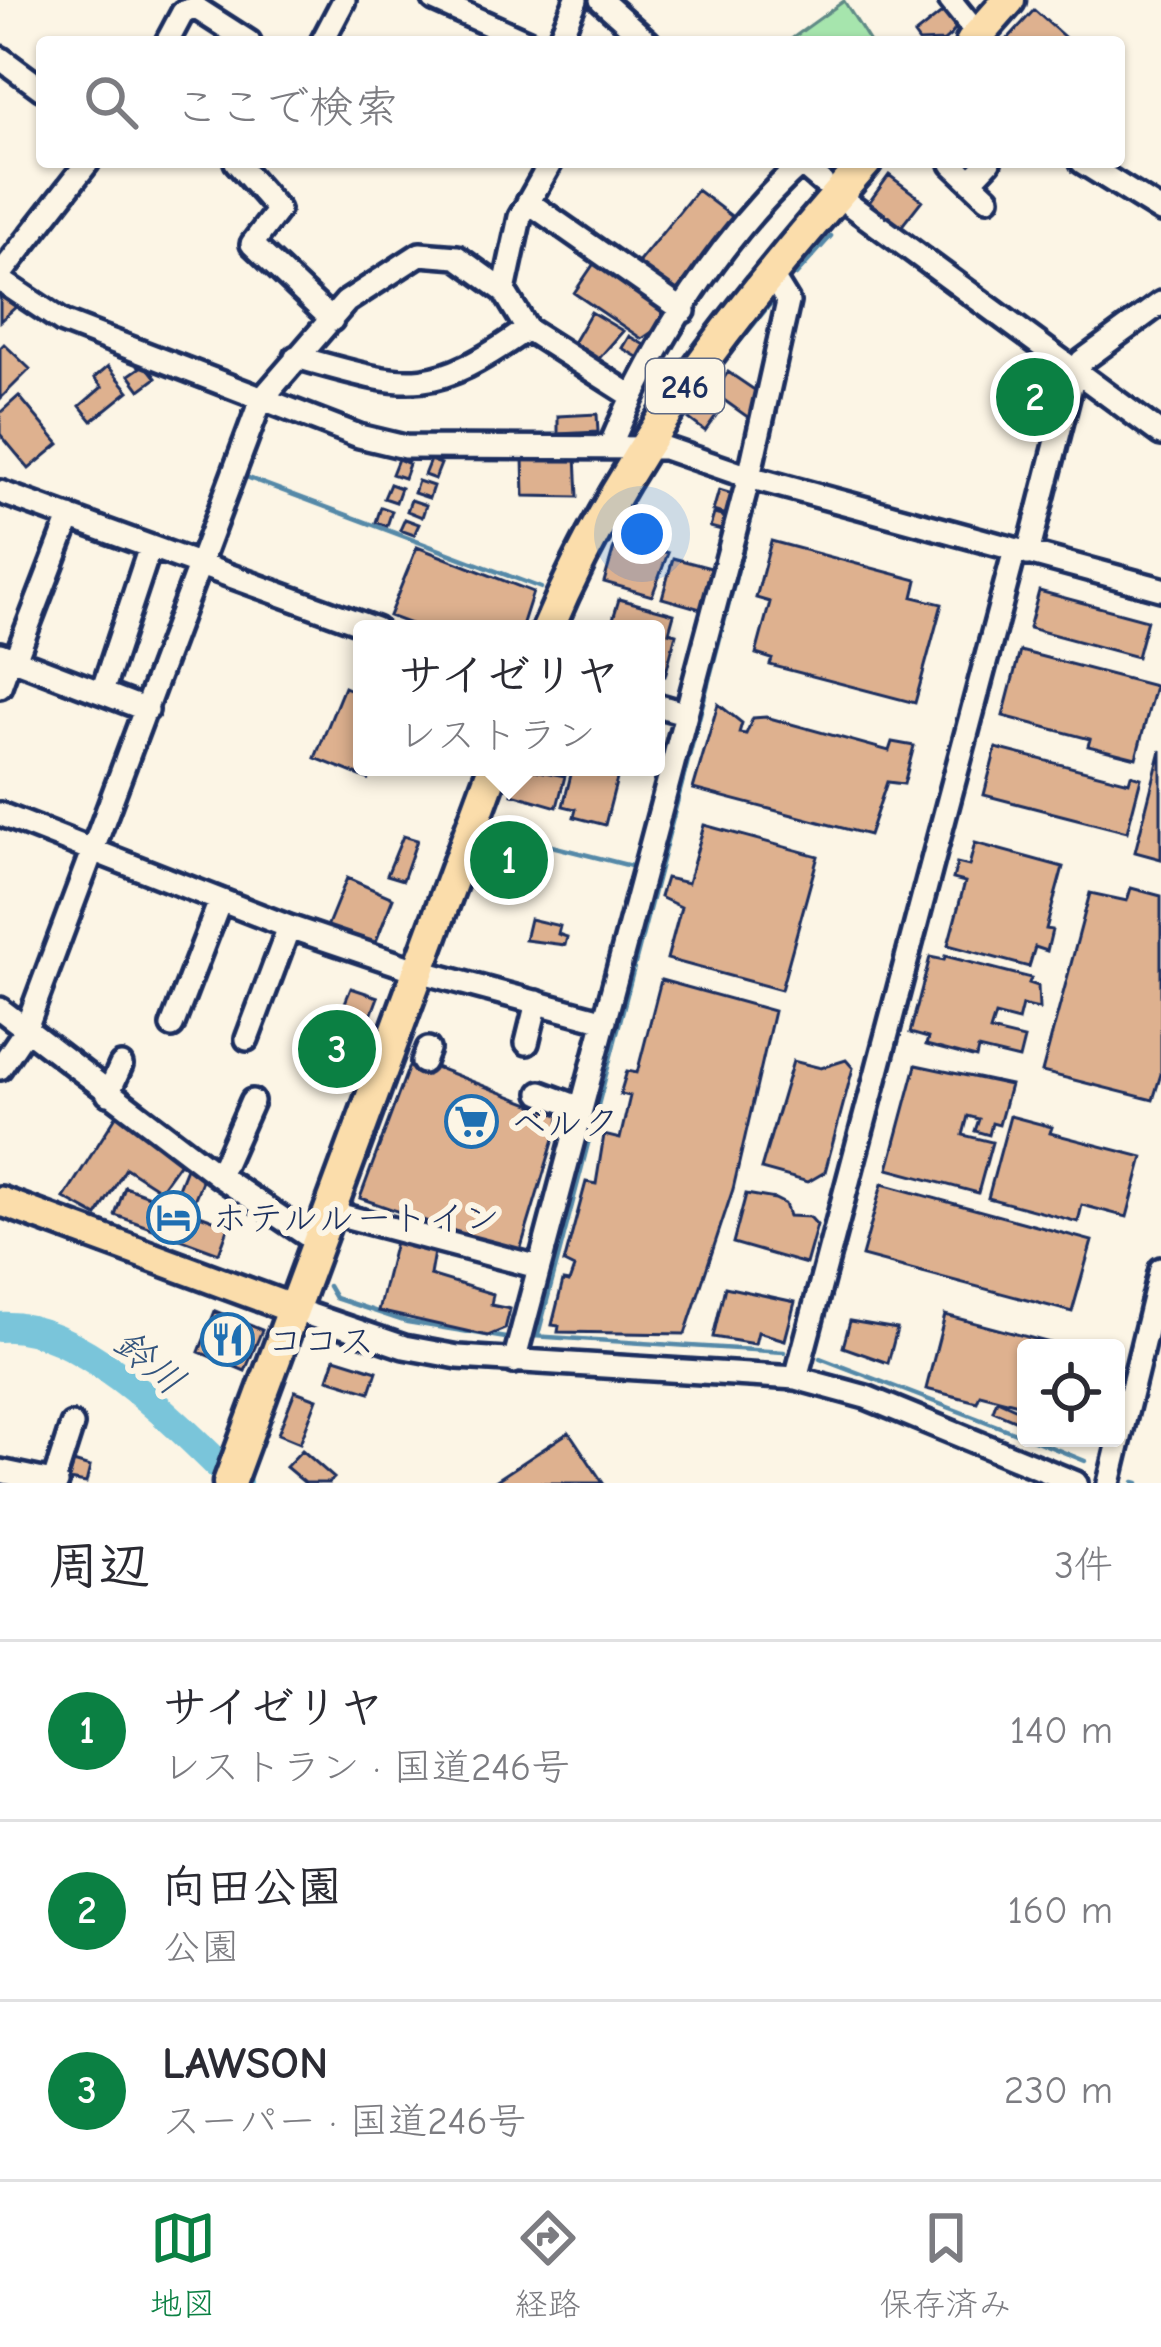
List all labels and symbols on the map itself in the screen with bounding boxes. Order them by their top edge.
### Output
pin: 2 [996,352,1074,442]
road number: 246 [646,359,724,413]
your location [612,504,672,564]
pin: 1 [470,815,548,905]
pin: 3 [298,1004,376,1094]
supermarket icon: ベルク [444,1094,500,1150]
place label: ベルク [511,1103,619,1144]
hotel icon: ホテルルートイン [145,1189,201,1245]
place label: ホテルルートイン [212,1198,500,1239]
restaurant icon: ココス [200,1312,256,1368]
water label: 鈴川 [105,1320,193,1404]
place label: ココス [267,1321,375,1362]

